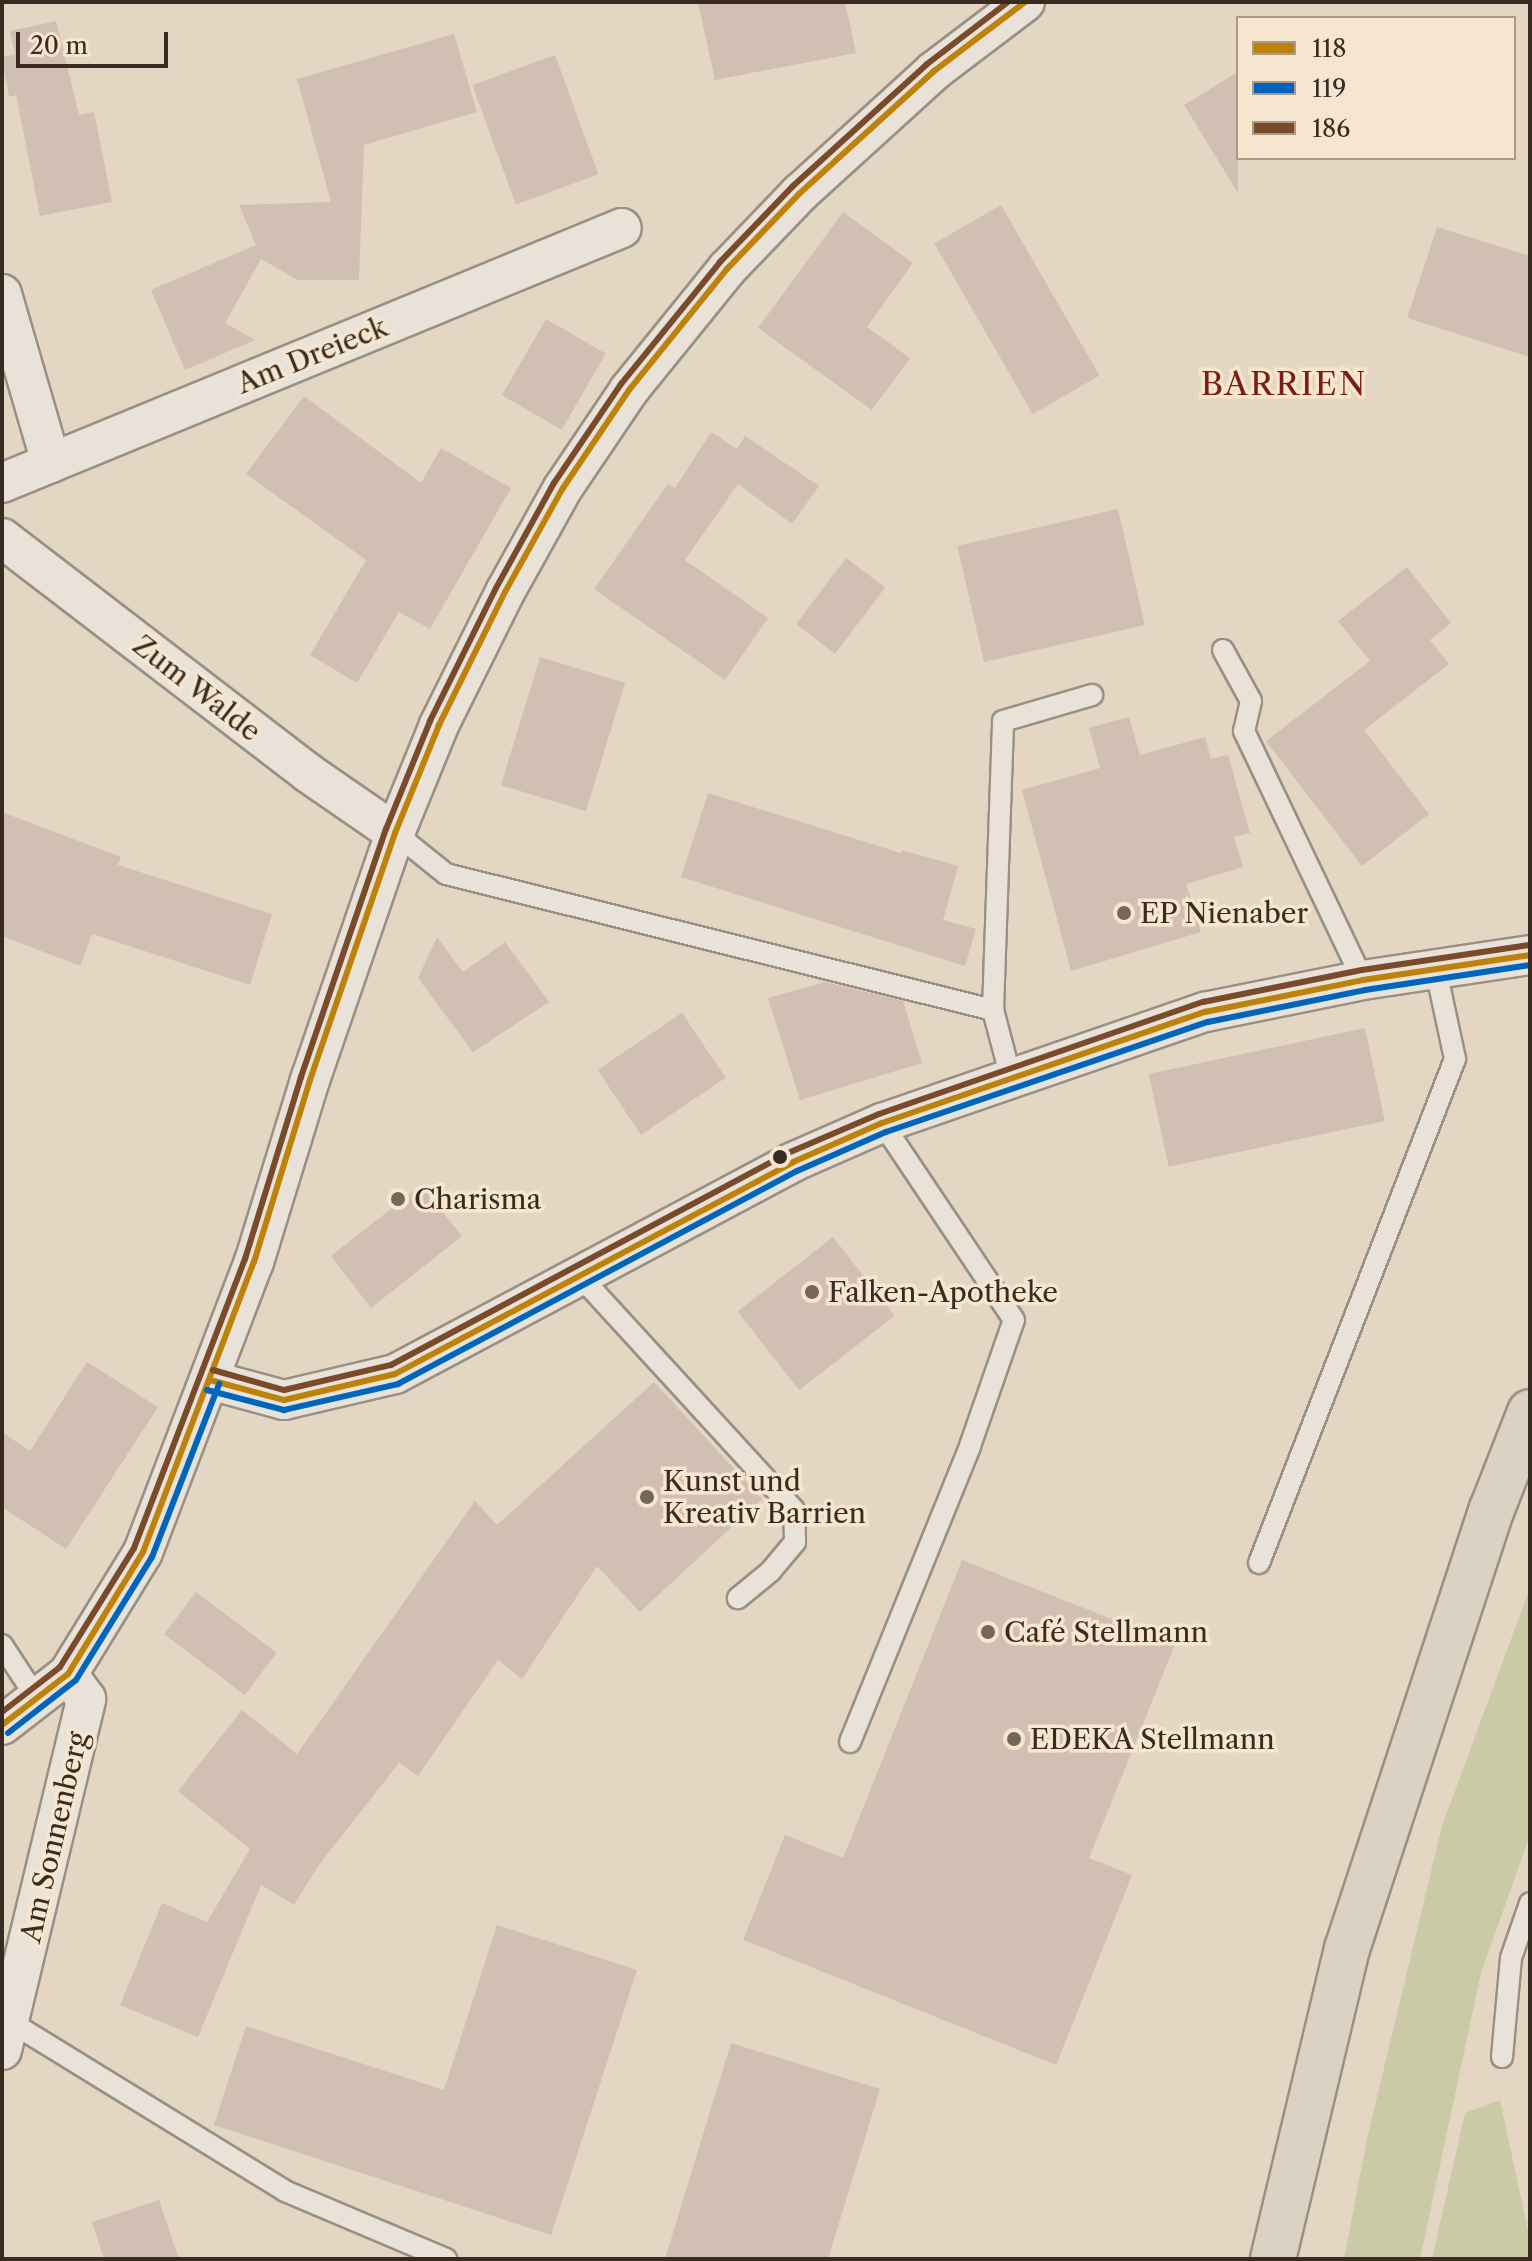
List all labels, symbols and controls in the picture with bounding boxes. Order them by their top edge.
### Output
scale bar [20,16,172,66]
legend [1236,16,1516,160]
text: 20 m [30,31,88,60]
text: 118 [1312,34,1346,63]
text: 119 [1312,74,1346,103]
text: 186 [1312,114,1350,143]
street label: Am Dreieck [232,310,392,400]
district label: BARRIEN [1201,365,1367,403]
street label: Zum Walde [126,628,268,748]
place label: EP Nienaber [1140,896,1309,930]
marker: EP Nienaber [1115,904,1133,922]
unlabelled marker [772,1149,788,1165]
place label: Charisma [414,1182,541,1216]
marker: Charisma [389,1190,407,1208]
place label: Falken-Apotheke [828,1275,1058,1309]
marker: Falken-Apotheke [803,1283,821,1301]
place label: Kunst und Kreativ Barrien [663,1464,867,1530]
marker: Kunst und Kreativ Barrien [638,1488,656,1506]
place label: Café Stellmann [1004,1615,1208,1649]
marker: Café Stellmann [979,1623,997,1641]
place label: EDEKA Stellmann [1030,1722,1276,1756]
street label: Am Sonnenberg [13,1728,95,1946]
marker: EDEKA Stellmann [1005,1730,1023,1748]

